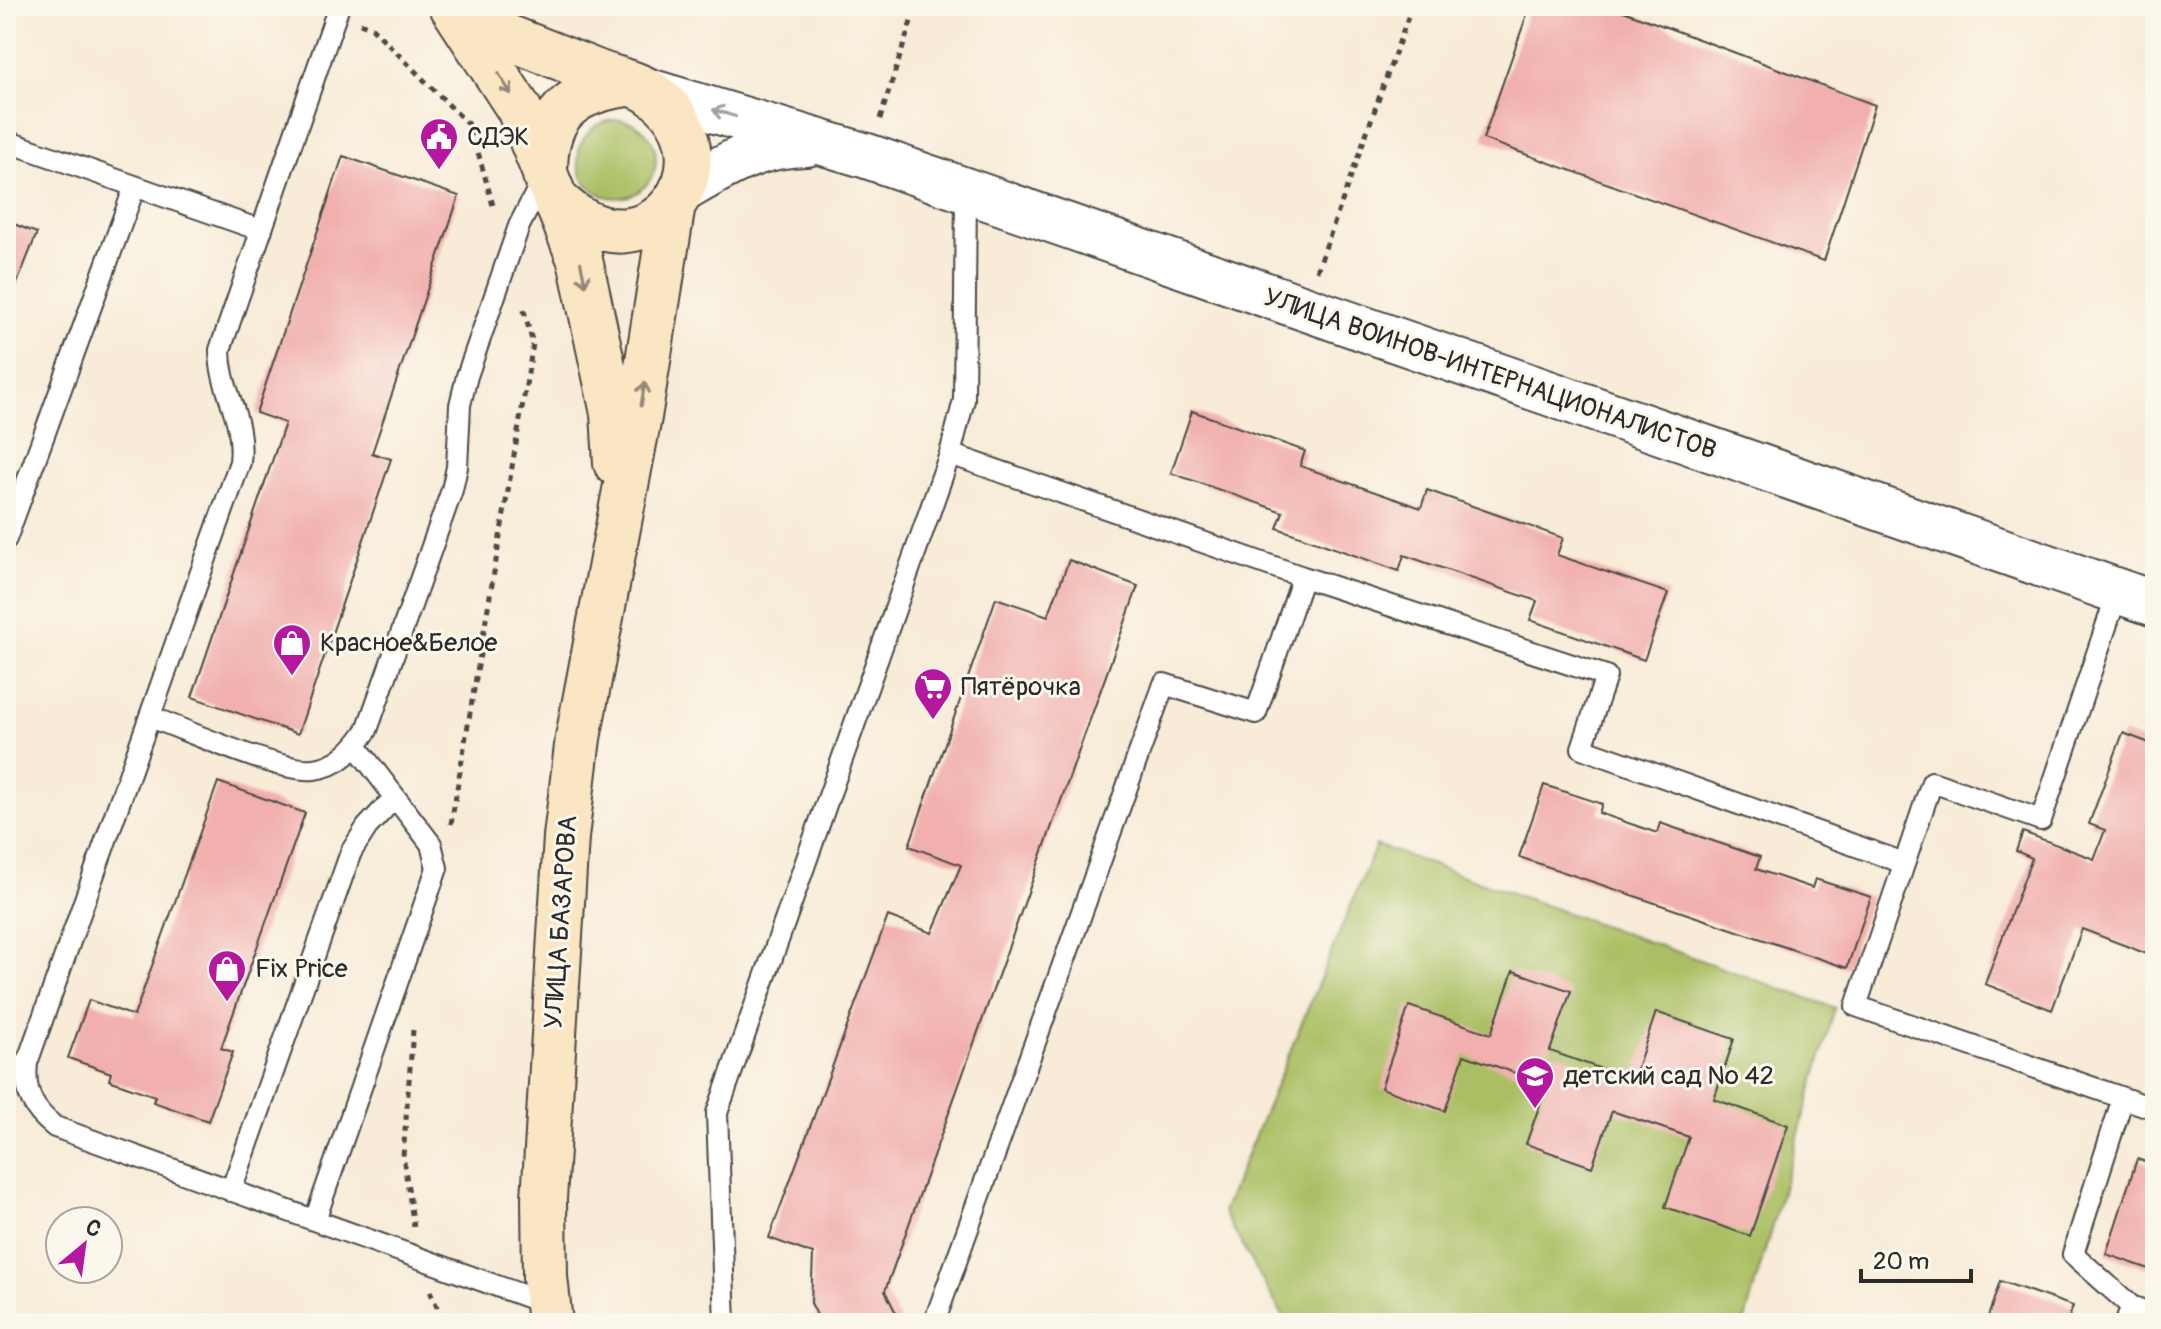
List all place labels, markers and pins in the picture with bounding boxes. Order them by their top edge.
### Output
public building icon: СДЭК [418,116,460,171]
place label: СДЭК [467,121,529,153]
shop icon: Красное&Белое [271,622,313,677]
place label: Красное&Белое [320,627,498,659]
supermarket icon: Пятёрочка [912,666,954,721]
place label: Пятёрочка [961,671,1081,703]
shop icon: Fix Price [206,948,248,1003]
place label: Fix Price [255,953,348,985]
school or university icon: детский сад № 42 [1514,1055,1556,1110]
place label: детский сад № 42 [1563,1060,1774,1092]

